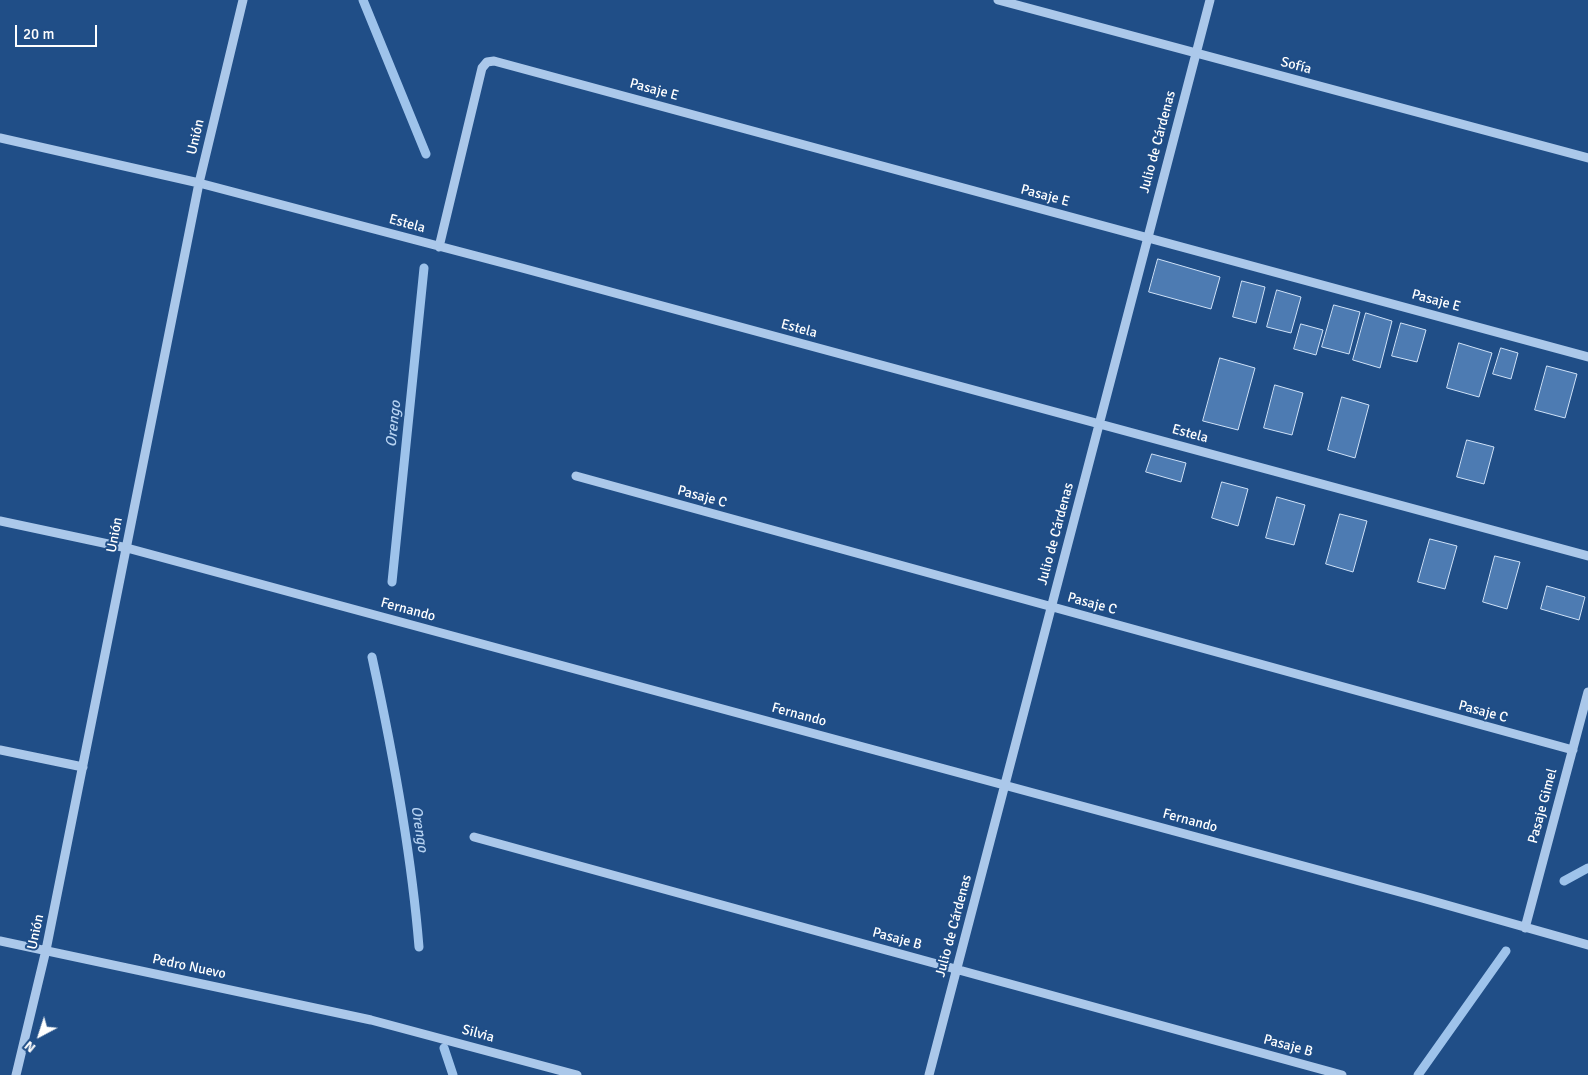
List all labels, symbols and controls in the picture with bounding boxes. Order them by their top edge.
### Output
scale bar [18,15,100,47]
text: 20 m [23,25,54,43]
street label: Sofía [1279,54,1313,78]
street label: Pasaje E [628,75,680,105]
street label: Julio de Cárdenas [1136,89,1180,195]
street label: Unión [184,118,208,156]
street label: Pasaje E [1019,181,1071,211]
street label: Estela [387,211,427,237]
street label: Pasaje E [1410,286,1462,316]
street label: Estela [779,316,819,342]
water label: Orengo [383,400,405,448]
street label: Estela [1170,421,1210,447]
street label: Julio de Cárdenas [1034,481,1078,587]
street label: Pasaje C [675,482,729,512]
street label: Unión [103,516,127,554]
street label: Pasaje C [1065,589,1119,619]
street label: Fernando [379,595,437,625]
street label: Pasaje C [1456,697,1510,727]
street label: Fernando [770,700,828,730]
street label: Pasaje Gimel [1525,767,1561,845]
water label: Orengo [406,805,432,853]
street label: Fernando [1161,806,1219,836]
street label: Julio de Cárdenas [932,873,976,979]
street label: Unión [24,913,48,951]
street label: Pasaje B [870,924,924,954]
street label: Pedro Nuevo [151,951,227,983]
north arrow [15,1010,65,1060]
street label: Silvia [460,1022,496,1046]
street label: Pasaje B [1261,1031,1315,1061]
text: N [21,1037,39,1057]

